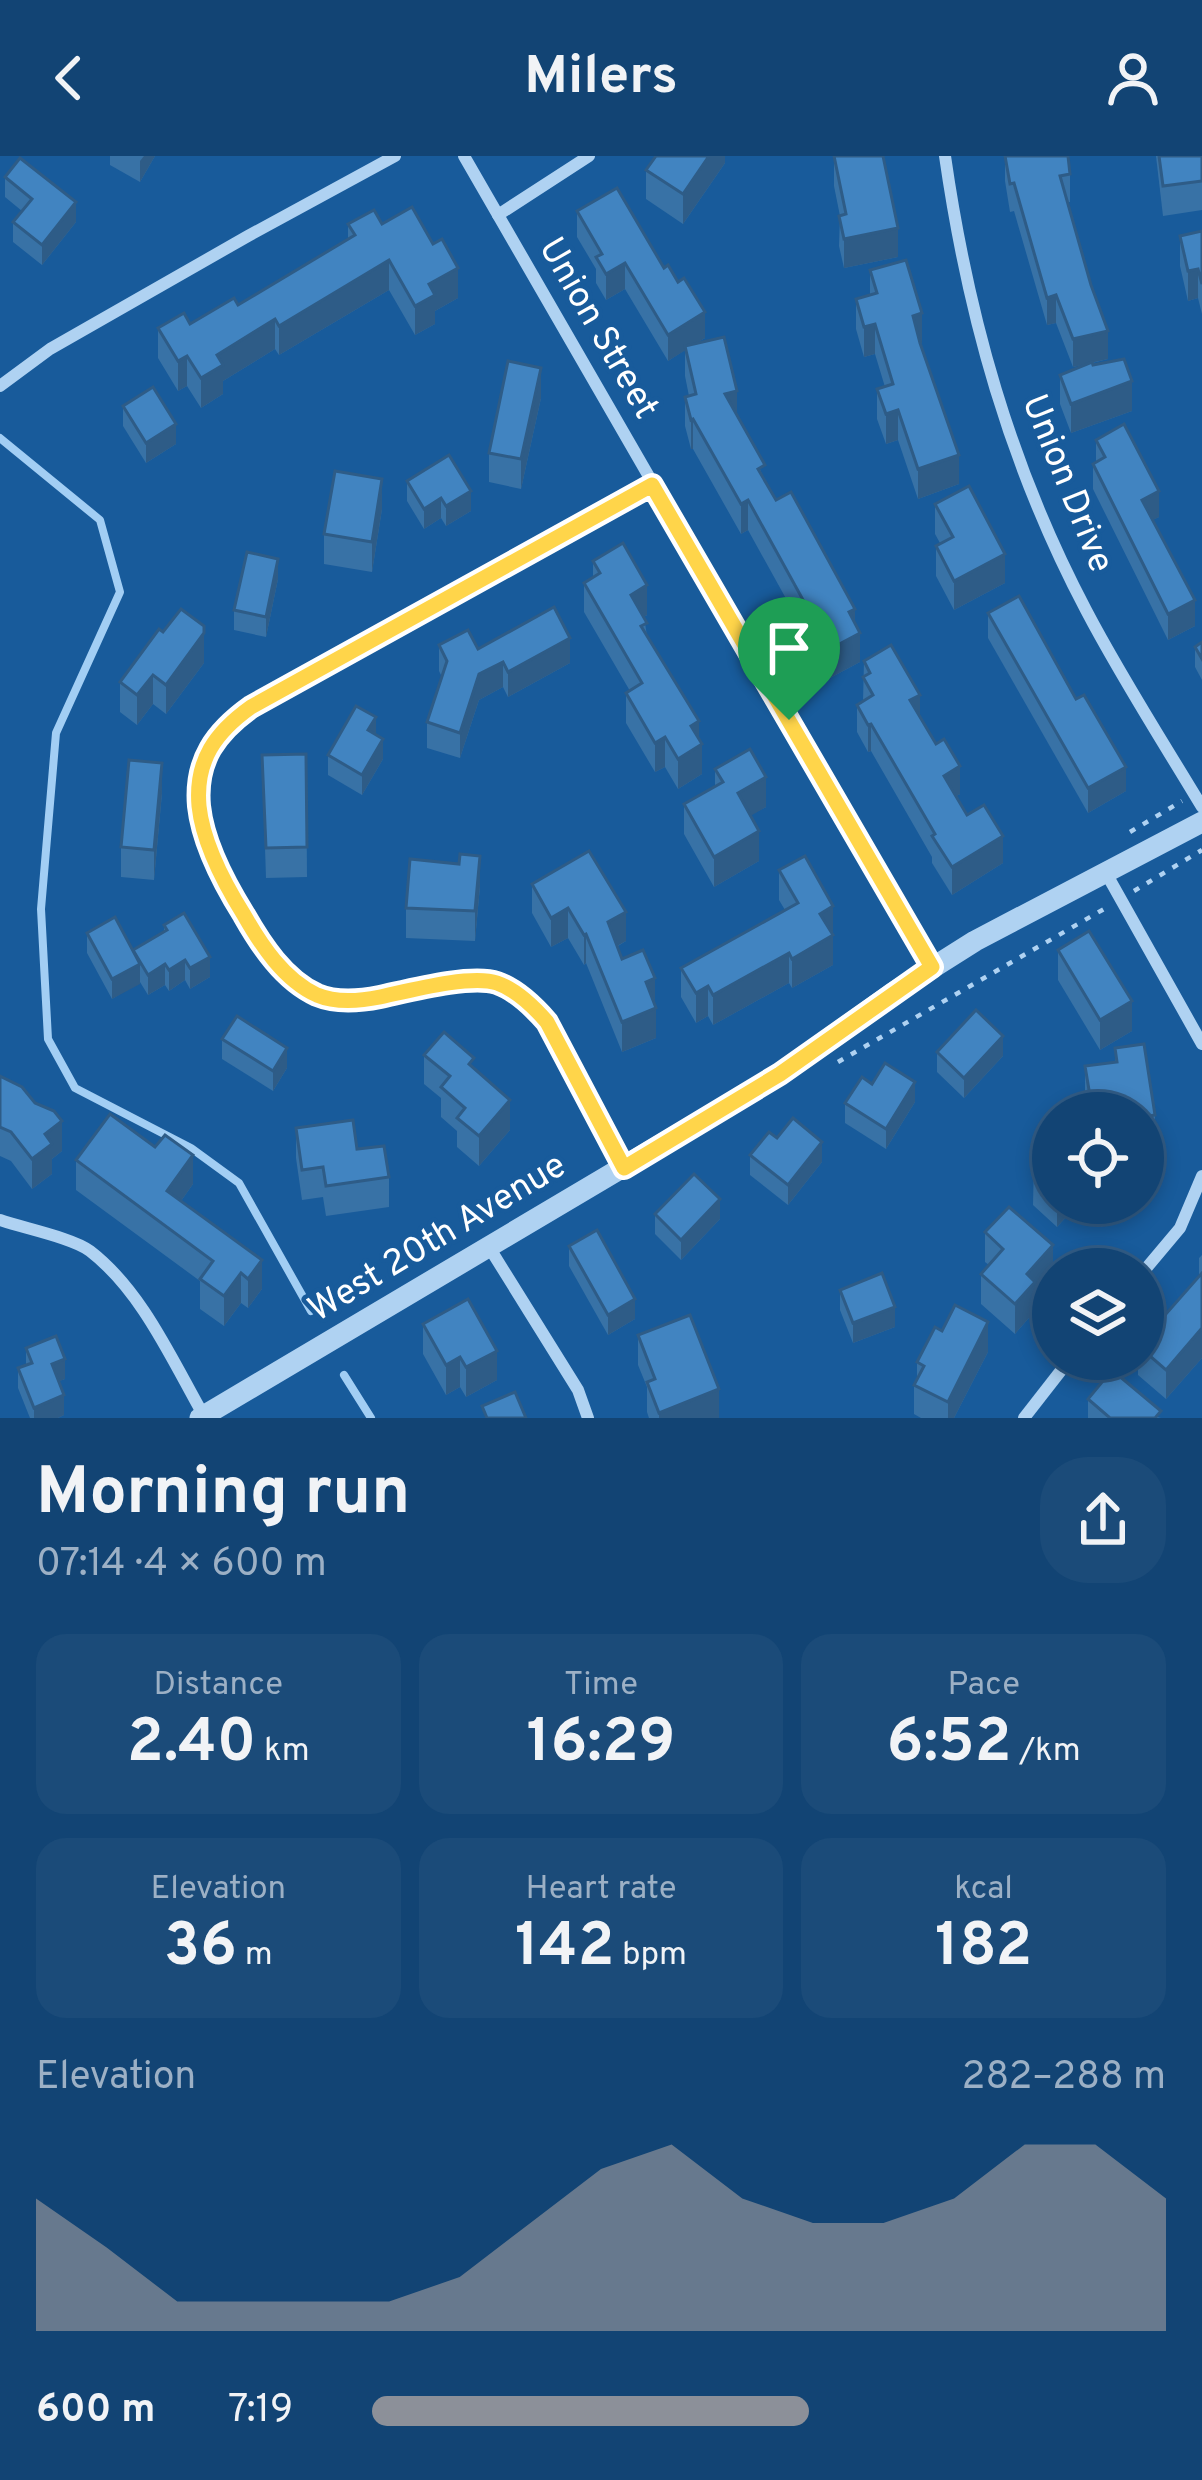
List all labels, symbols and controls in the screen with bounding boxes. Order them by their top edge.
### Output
text: Milers [524,44,678,113]
icon: back [36,45,102,111]
icon: person [1100,45,1166,111]
street label: Union Street [527,230,667,428]
street label: Union Drive [1009,388,1123,580]
pin [738,597,840,720]
icon: arrive [756,615,822,681]
map controls [1032,1092,1164,1380]
button: locate [1032,1092,1164,1224]
street label: West 20th Avenue [301,1144,575,1334]
button: layers [1032,1248,1164,1380]
text: Morning run [36,1454,410,1537]
button: share [1040,1457,1166,1583]
text: 07:14 · 4 × 600 m [36,1541,327,1590]
text: Distance [154,1665,283,1707]
text: Time [564,1665,638,1707]
text: Pace [947,1665,1020,1707]
text: 2.40 [127,1707,256,1783]
text: 16:29 [526,1707,676,1783]
text: 6:52 [887,1707,1011,1783]
text: km [256,1731,310,1773]
text: /km [1011,1731,1081,1773]
text: Elevation [151,1869,286,1911]
text: Heart rate [525,1869,677,1911]
text: kcal [954,1869,1013,1911]
text: 36 [164,1911,237,1987]
text: 142 [515,1911,614,1987]
text: 182 [935,1911,1032,1987]
text: m [237,1935,273,1977]
text: bpm [614,1935,687,1977]
text: Elevation [36,2054,196,2103]
text: 282–288 m [962,2054,1166,2103]
text: 600 m [36,2387,155,2436]
text: 7:19 [228,2387,293,2436]

